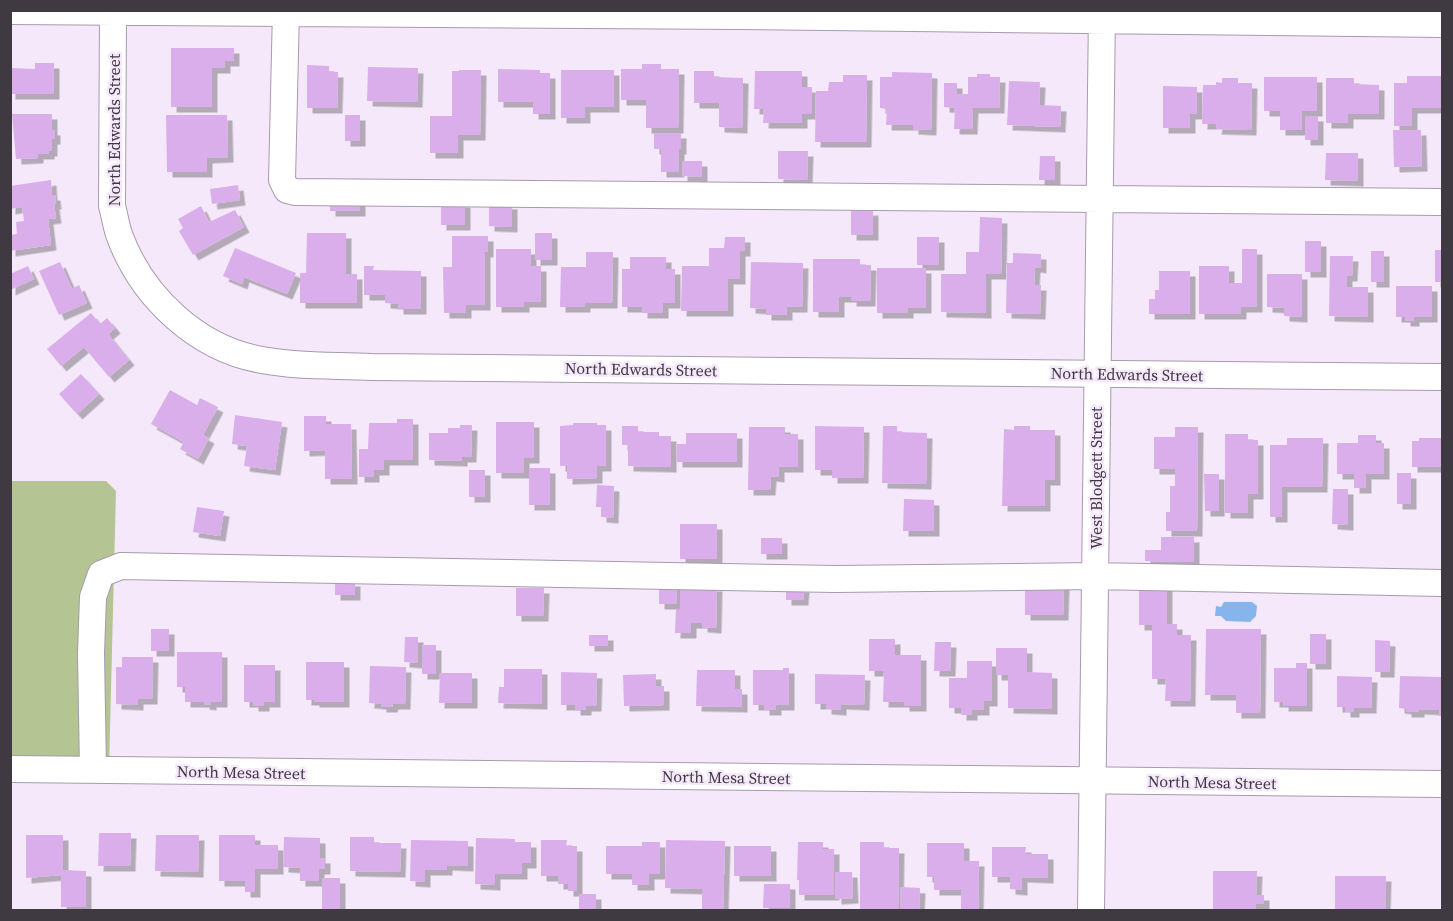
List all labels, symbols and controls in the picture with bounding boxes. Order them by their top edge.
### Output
street label: North Edwards Street [103,53,125,206]
street label: North Edwards Street [565,357,718,381]
street label: North Edwards Street [1051,362,1204,386]
street label: West Blodgett Street [1085,406,1107,549]
street label: North Mesa Street [177,760,306,784]
street label: North Mesa Street [662,765,791,789]
street label: North Mesa Street [1148,770,1277,794]

